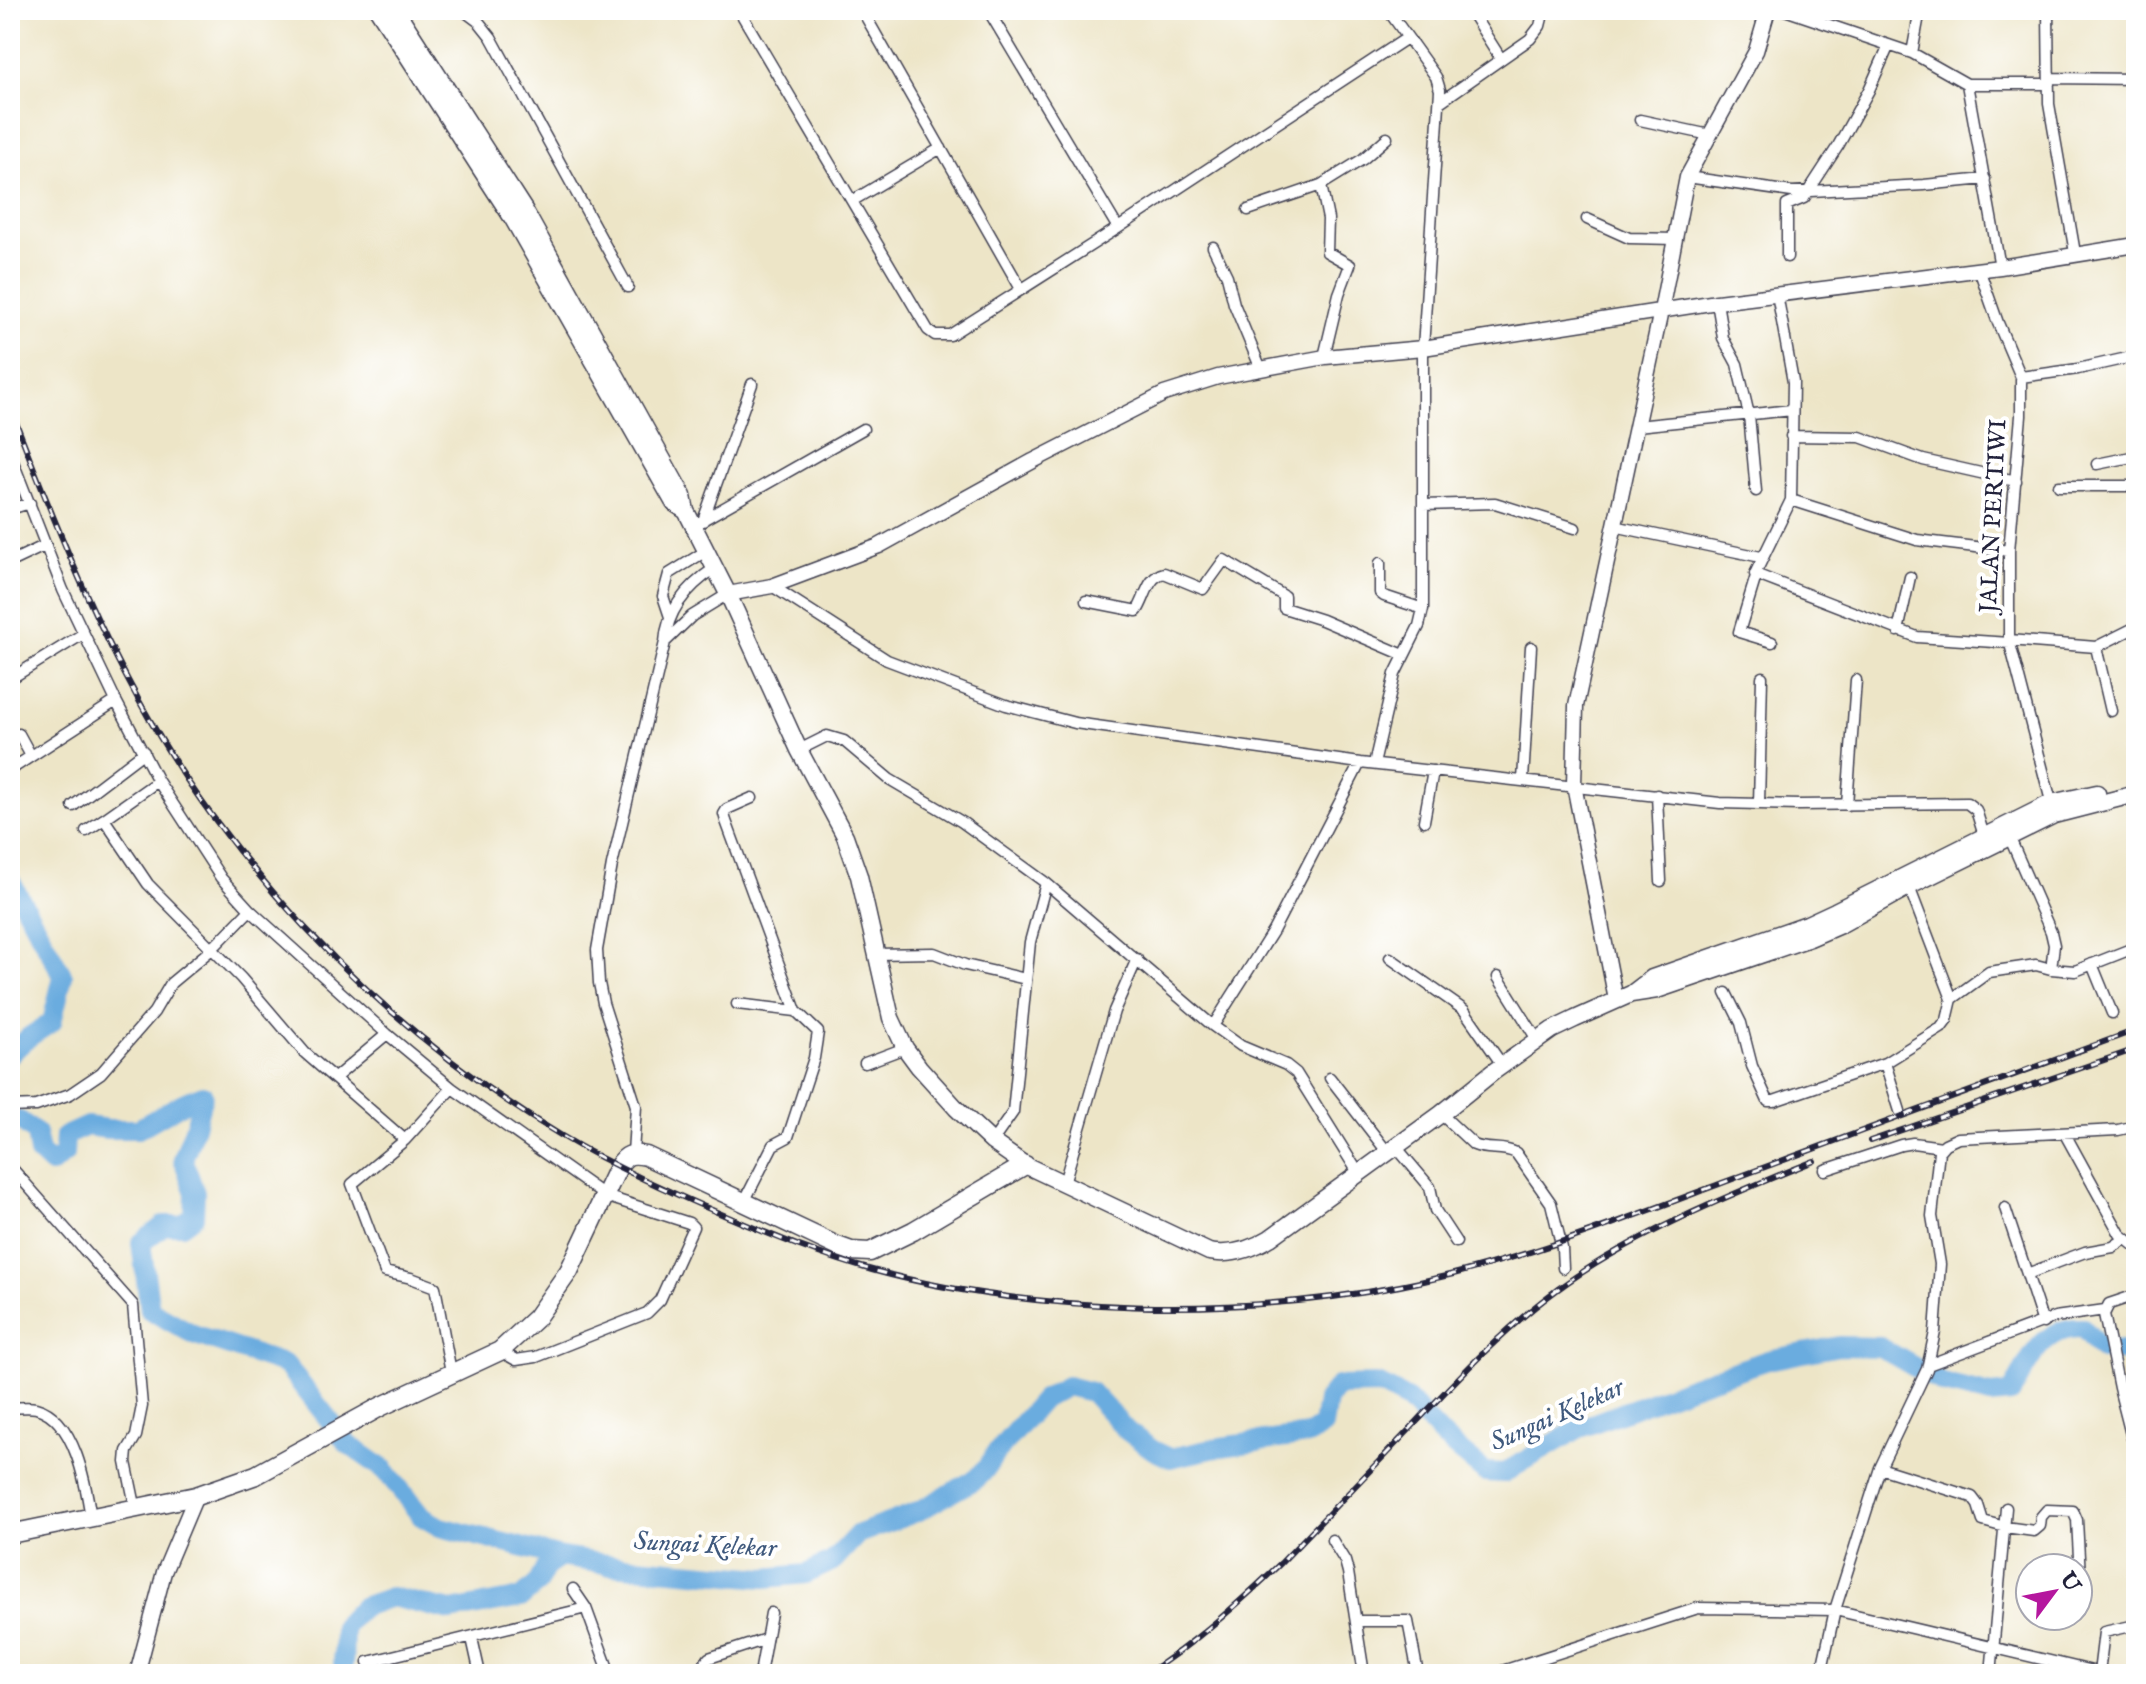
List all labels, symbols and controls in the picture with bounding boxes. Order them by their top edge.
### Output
street label: JALAN PERTIWI [1973,418,2015,617]
water label: Sungai Kelekar [1485,1370,1630,1460]
water label: Sungai Kelekar [633,1525,778,1566]
north arrow [2014,1552,2094,1632]
text: U [2052,1566,2087,1599]

